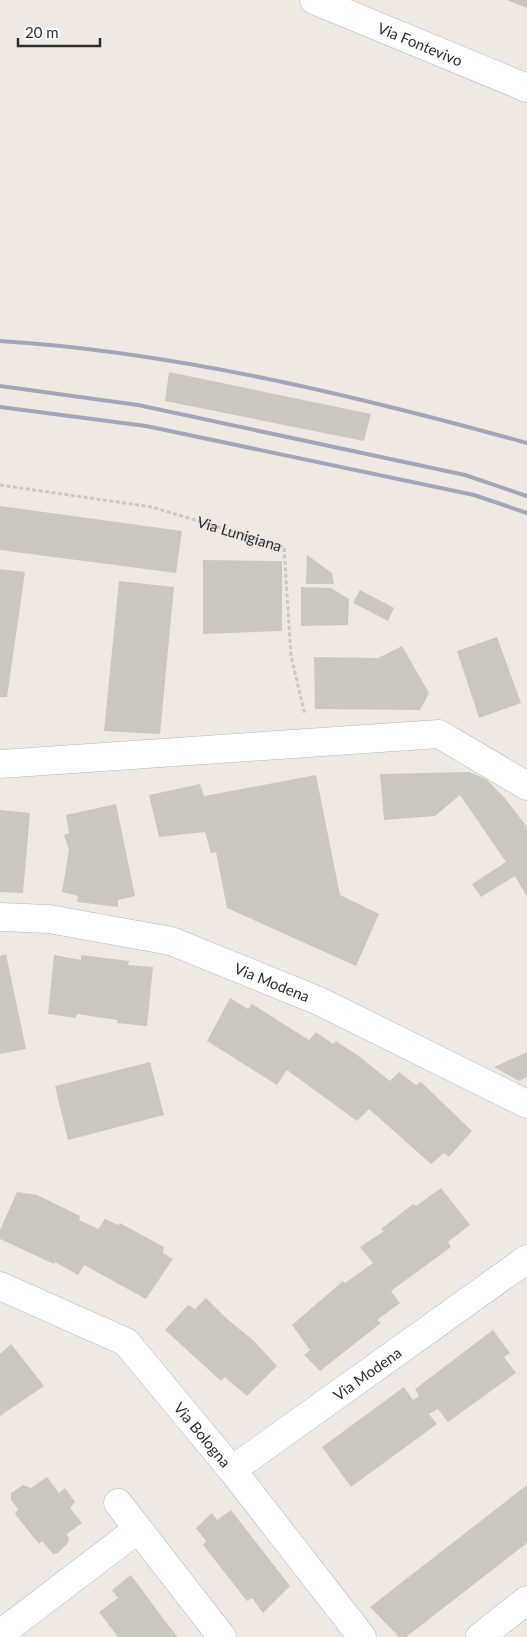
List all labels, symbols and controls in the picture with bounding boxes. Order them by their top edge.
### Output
scale bar [18,15,100,47]
street label: Via Fontevivo [375,18,465,69]
text: 20 m [25,23,59,41]
street label: Via Lunigiana [195,512,284,555]
street label: Via Modena [232,959,312,1005]
street label: Via Modena [329,1343,405,1404]
street label: Via Bologna [171,1398,235,1471]

